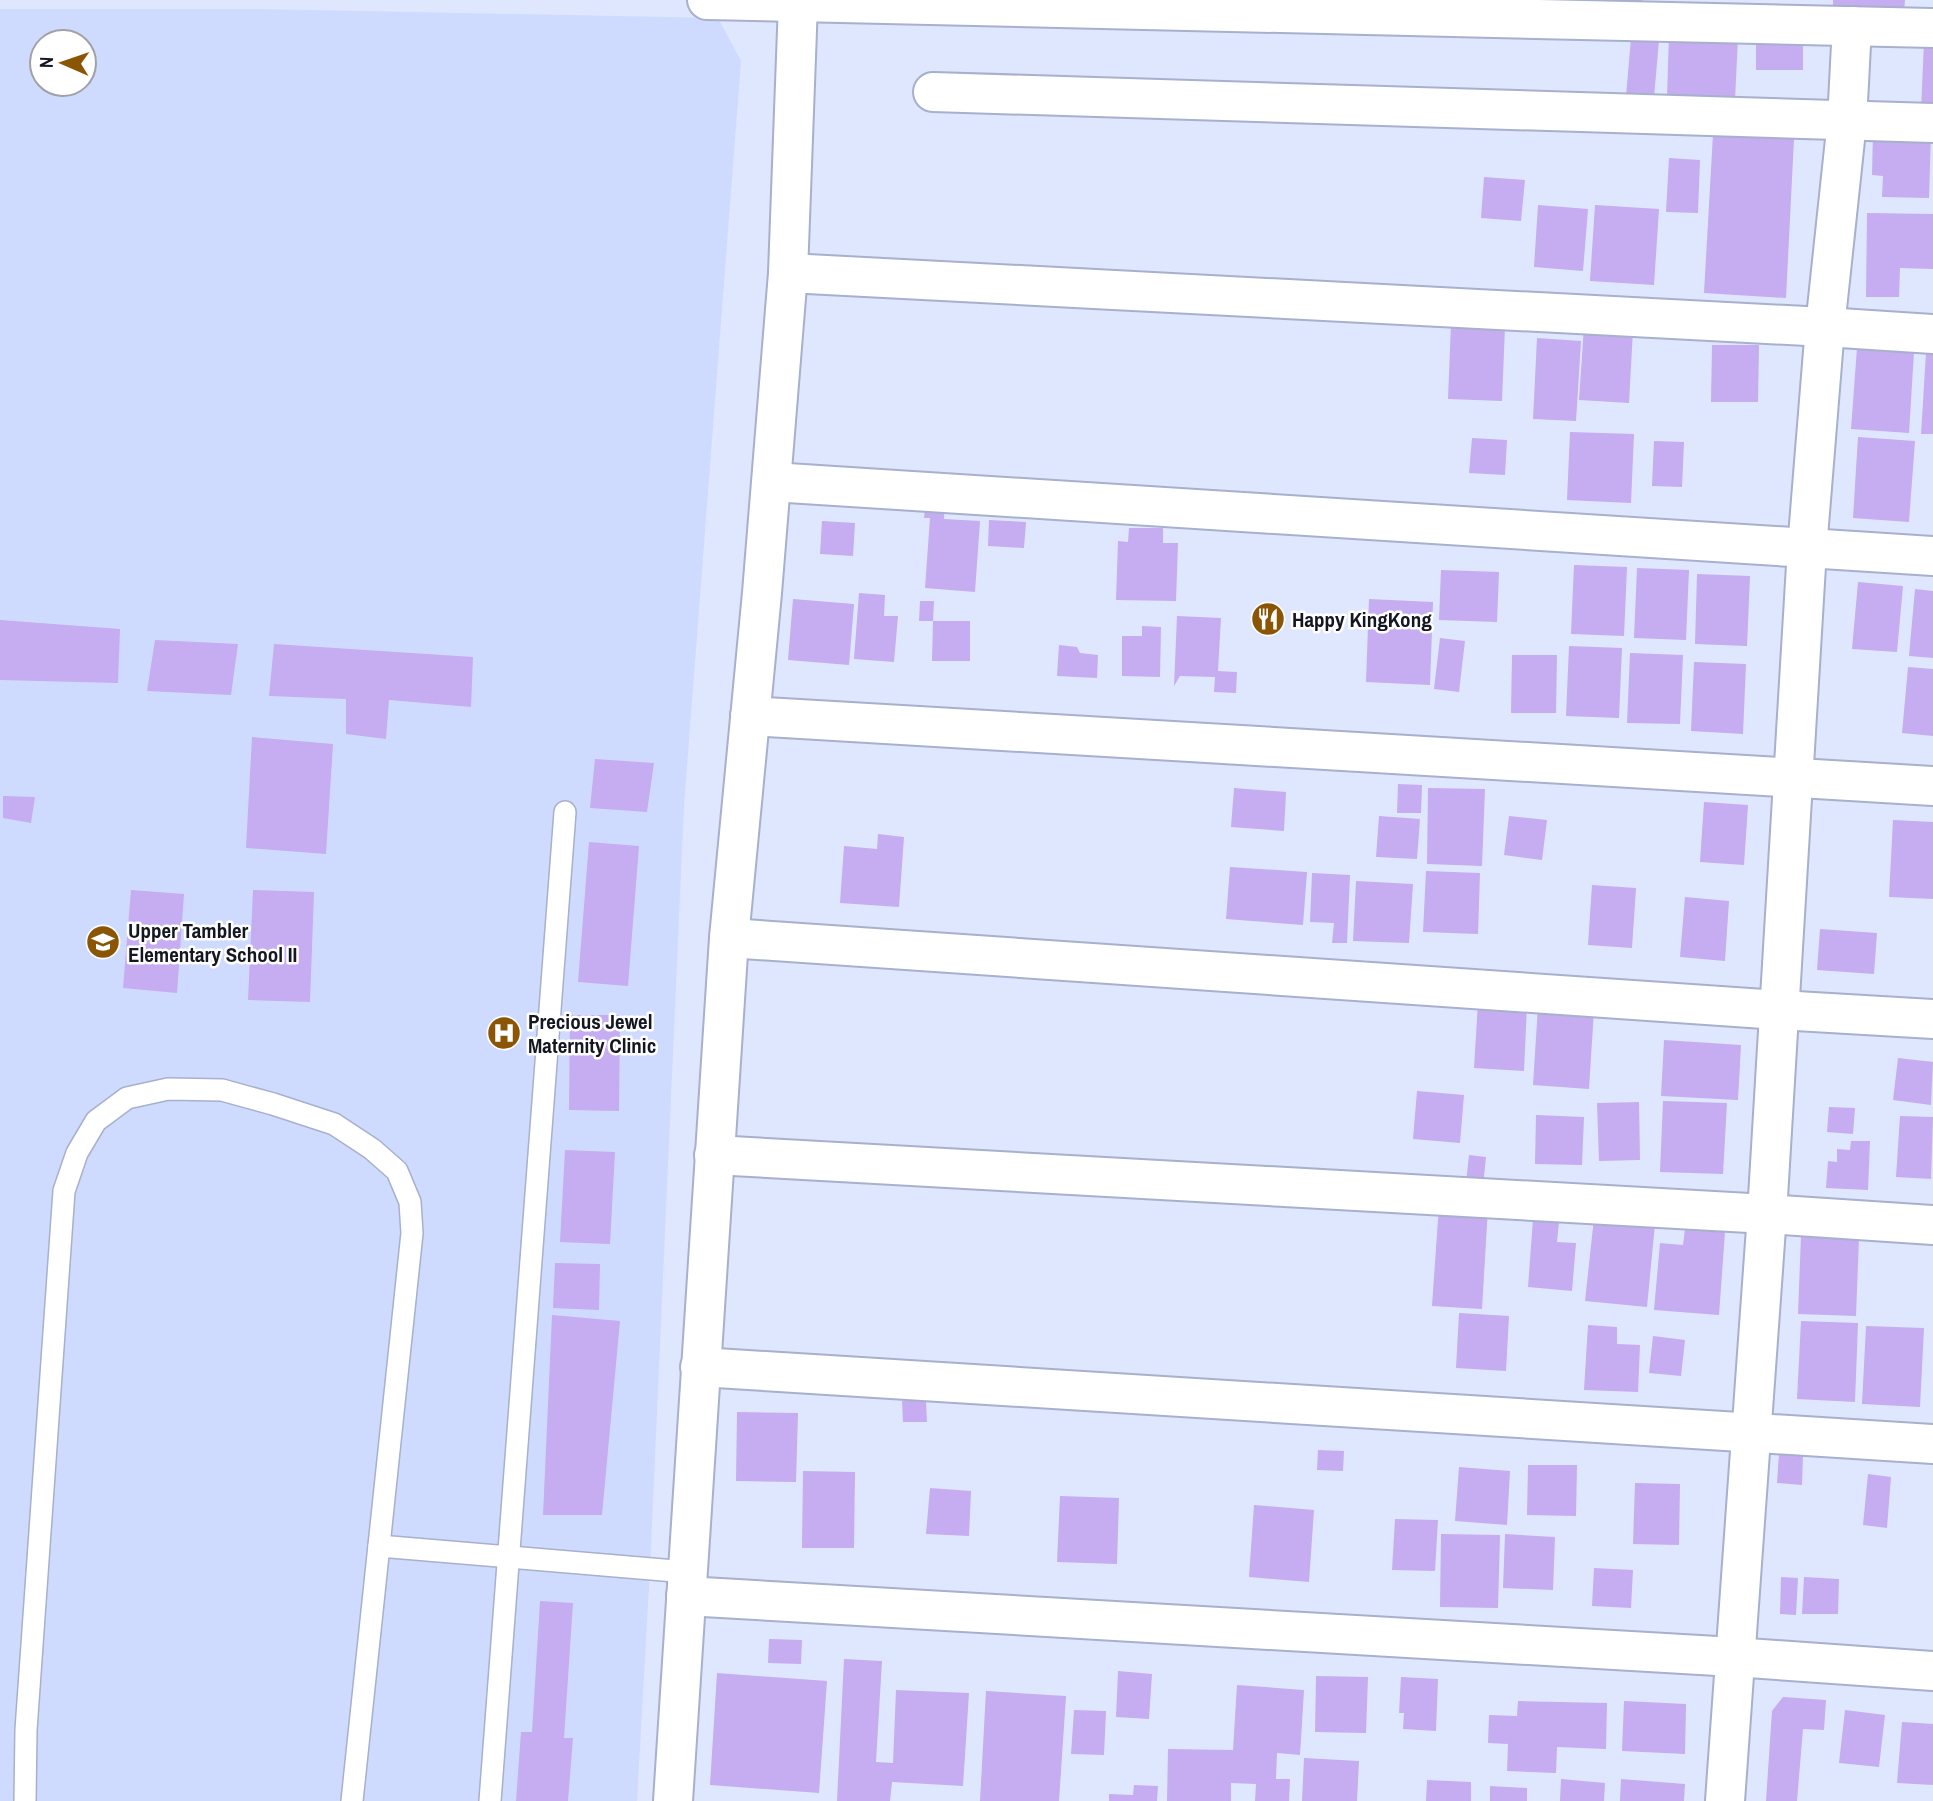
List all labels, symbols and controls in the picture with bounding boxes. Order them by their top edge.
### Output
north arrow [28,28,98,98]
text: N [33,56,59,68]
restaurant icon: Happy KingKong [1249,600,1287,638]
place label: Happy KingKong [1292,605,1432,634]
place label: Upper Tambler Elementary School II [128,916,297,969]
school or university icon: Upper Tambler Elementary School II [84,923,122,961]
place label: Precious Jewel Maternity Clinic [528,1007,656,1060]
hospital icon: Precious Jewel Maternity Clinic [485,1014,523,1052]

